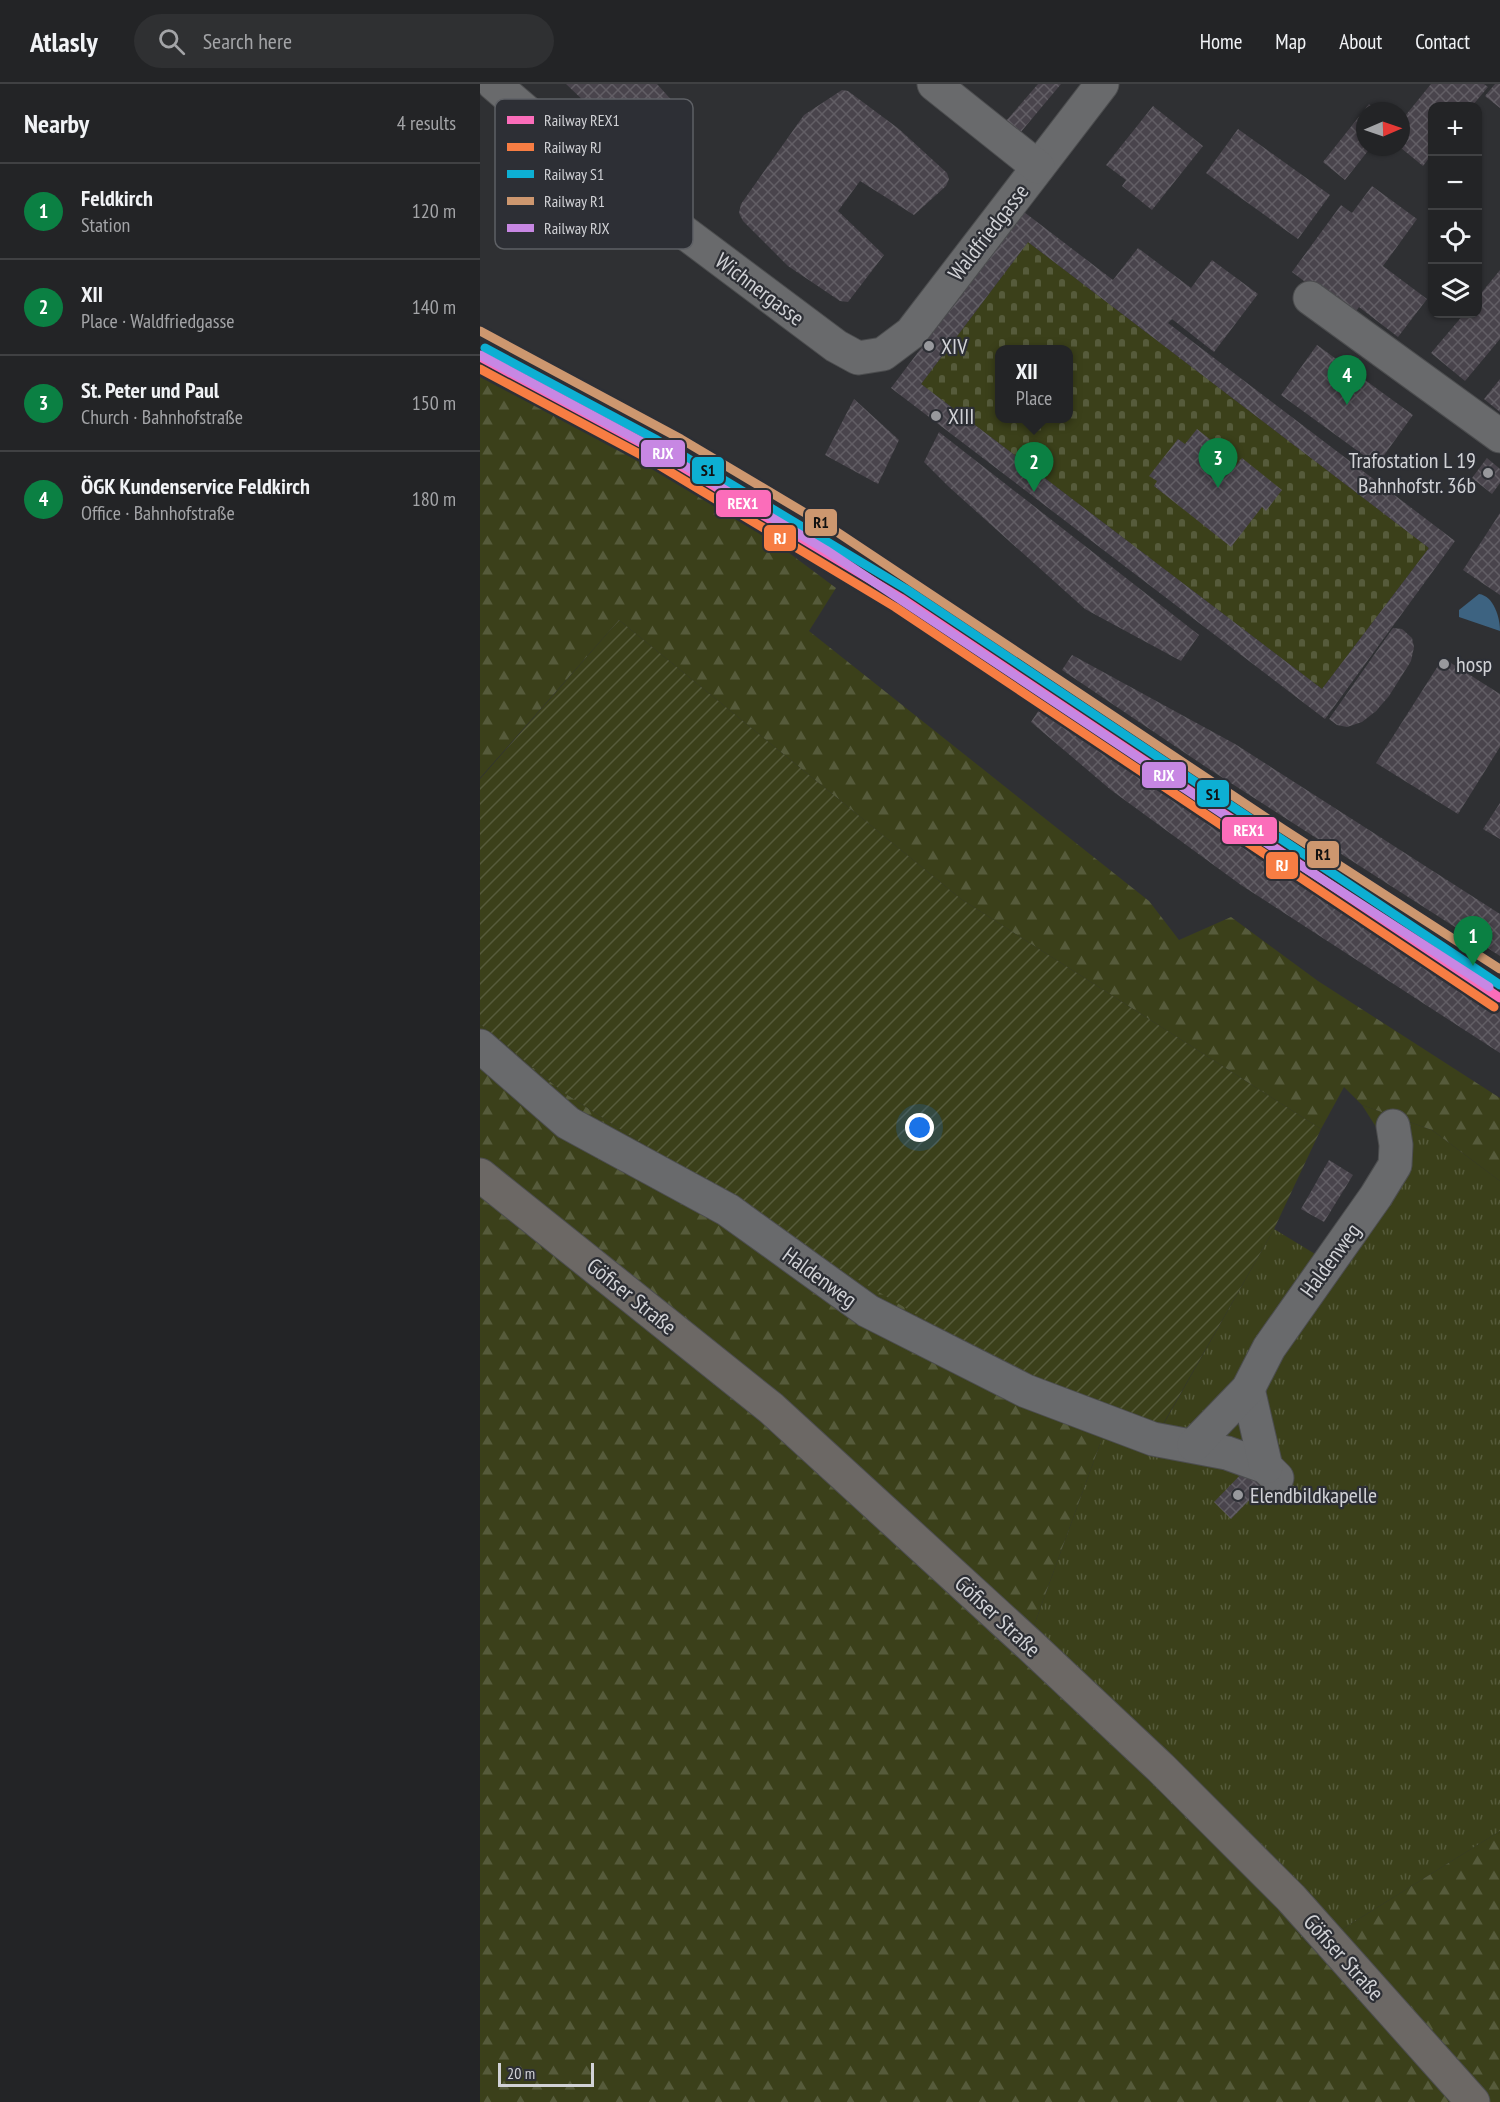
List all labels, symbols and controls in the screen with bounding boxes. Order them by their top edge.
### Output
search box [134,14,554,68]
text: Atlasly [30,23,98,60]
icon: search [155,25,188,58]
text: Search here [203,27,292,55]
text: Home [1200,28,1242,55]
text: Map [1275,28,1306,55]
text: About [1339,28,1382,55]
text: Contact [1415,28,1470,55]
legend [495,99,693,249]
north arrow [1356,102,1410,156]
map controls [1428,102,1482,318]
button: + [1428,102,1482,156]
text: Nearby [24,107,89,140]
text: 4 results [397,110,456,136]
text: Railway REX1 [544,110,620,130]
text: Railway RJ [544,137,602,157]
button: − [1428,156,1482,210]
text: Railway S1 [544,164,604,184]
street label: Waldfriedgasse [942,178,1034,286]
text: Feldkirch [81,184,153,212]
text: Railway R1 [544,191,605,211]
text: 1 [39,198,48,224]
text: 120 m [412,198,456,224]
button: locate [1428,210,1482,264]
text: Station [81,212,130,238]
text: Railway RJX [544,218,610,238]
street label: Wichnergasse [710,246,810,332]
button: layers [1428,264,1482,318]
text: XII [81,280,103,308]
text: 2 [39,294,48,320]
text: 140 m [412,294,456,320]
text: Place · Waldfriedgasse [81,308,235,334]
place label: XIV [941,332,968,360]
marker: XIV [922,339,936,353]
popup [995,345,1073,423]
pin: 4 [1328,356,1366,405]
text: XII [1016,357,1038,385]
text: St. Peter und Paul [81,376,219,404]
text: Place [1016,385,1052,411]
text: 3 [39,390,48,416]
text: 150 m [412,390,456,416]
place label: XIII [948,402,974,430]
text: Church · Bahnhofstraße [81,404,243,430]
marker: XIII [929,409,943,423]
pin: 3 [1198,438,1238,488]
line badge: RJX [640,439,686,468]
pin: 2 [1014,442,1054,492]
text: RJX [652,443,674,463]
place label: Trafostation L 19 Bahnhofstr. 36b [1348,446,1476,499]
line badge: S1 [691,456,725,485]
text: S1 [701,460,715,480]
marker: Trafostation L 19 Bahnhofstr. 36b [1481,466,1495,480]
text: ÖGK Kundenservice Feldkirch [81,472,310,500]
text: 4 [39,486,48,512]
text: 180 m [412,486,456,512]
line badge: REX1 [715,489,772,518]
text: REX1 [727,493,759,513]
text: Office · Bahnhofstraße [81,500,235,526]
line badge: R1 [804,508,838,537]
text: R1 [813,512,829,532]
line badge: RJ [763,524,797,552]
text: RJ [774,528,786,548]
place label: hosp [1456,650,1492,678]
marker: hosp [1437,657,1451,671]
line badge: RJX [1141,761,1187,789]
text: RJX [1153,765,1175,785]
line badge: S1 [1196,779,1230,808]
text: S1 [1206,784,1220,804]
line badge: REX1 [1221,816,1278,845]
text: REX1 [1233,820,1265,840]
line badge: R1 [1306,840,1340,869]
text: R1 [1315,844,1331,864]
line badge: RJ [1265,851,1299,880]
text: RJ [1276,855,1288,875]
pin: 1 [1454,916,1492,966]
your location [905,1113,934,1142]
street label: Haldenweg [1294,1217,1366,1303]
street label: Haldenweg [777,1241,863,1313]
street label: Göfiser Straße [582,1251,682,1341]
place label: Elendbildkapelle [1250,1481,1377,1509]
marker: Elendbildkapelle [1231,1488,1245,1502]
street label: Göfiser Straße [949,1569,1047,1663]
street label: Göfiser Straße [1298,1908,1390,2006]
scale bar [498,2060,594,2088]
text: 20 m [507,2063,535,2083]

